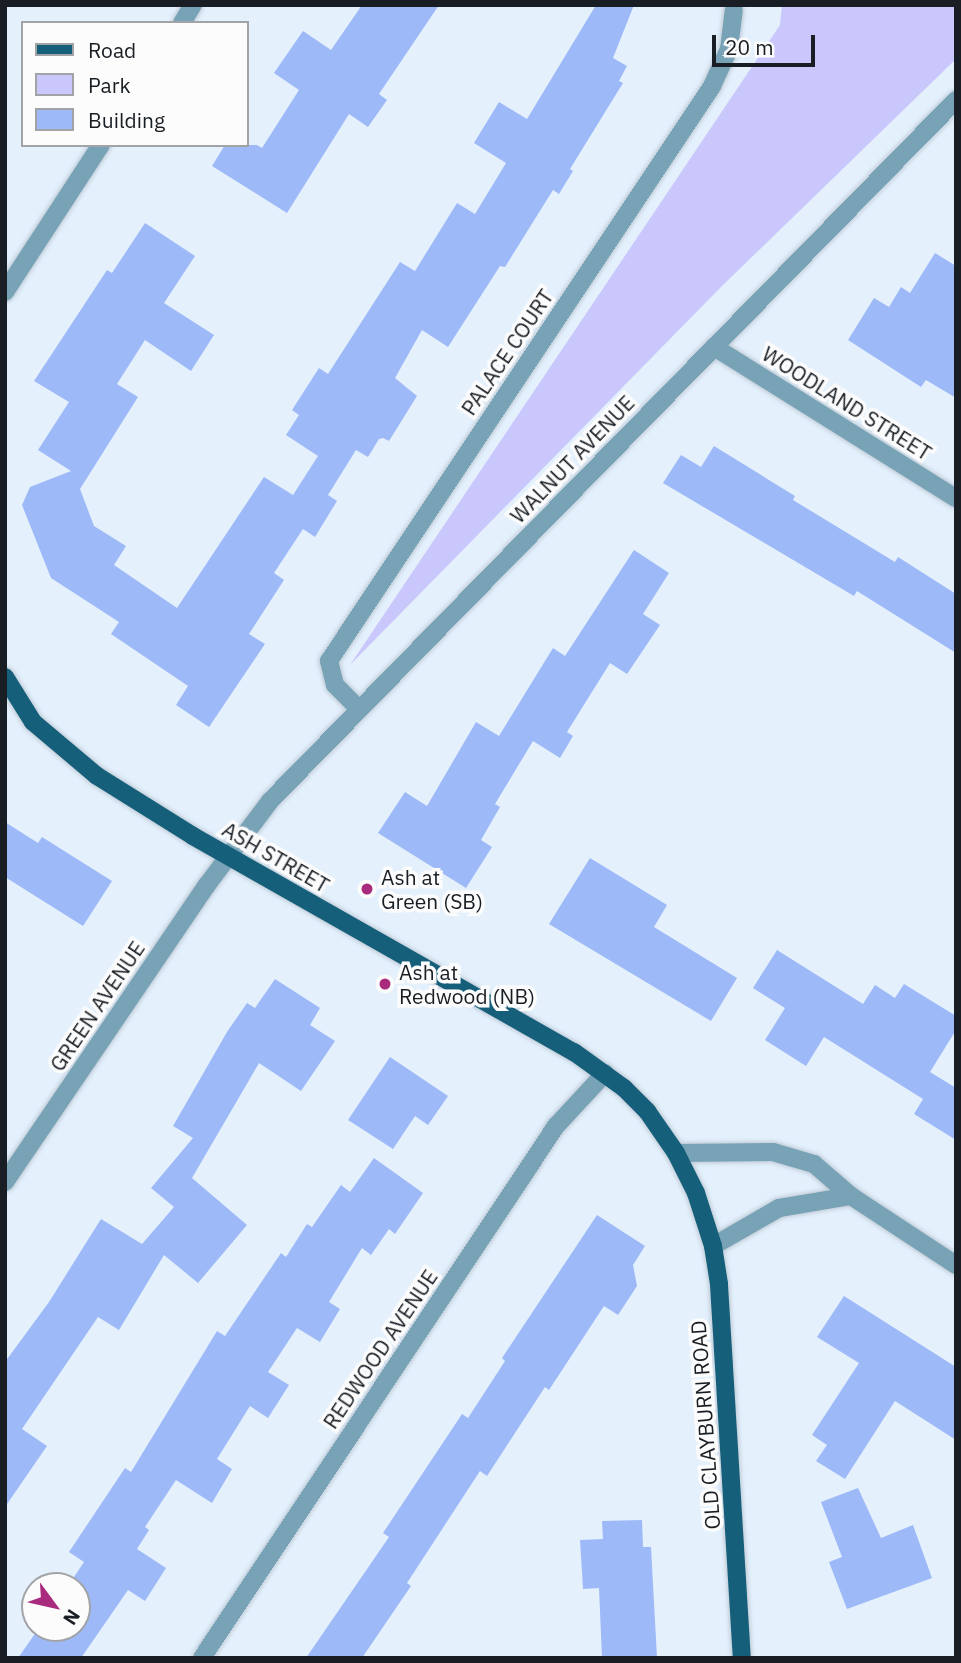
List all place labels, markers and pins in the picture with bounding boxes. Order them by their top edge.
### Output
place label: Ash at Green (SB) [381,864,483,914]
marker: Ash at Green (SB) [359,881,375,897]
place label: Ash at Redwood (NB) [399,959,535,1009]
marker: Ash at Redwood (NB) [377,976,393,992]

